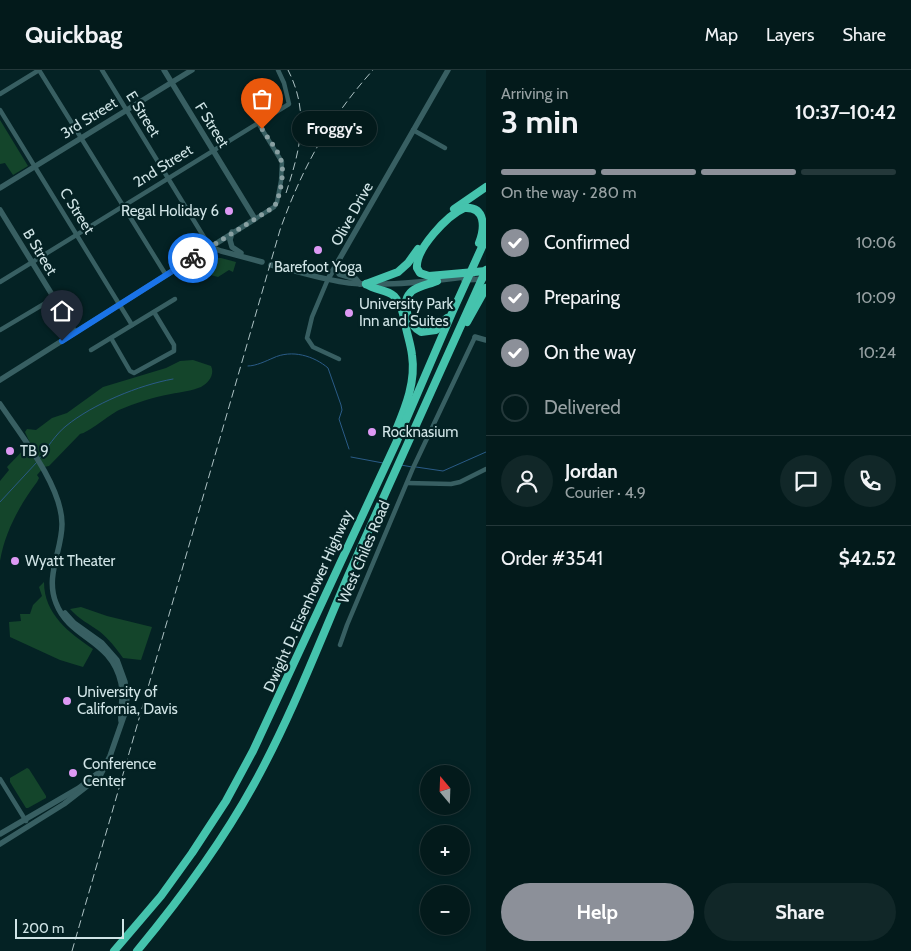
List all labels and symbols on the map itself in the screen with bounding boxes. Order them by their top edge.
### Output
pin [241,78,283,129]
street label: E Street [122,88,164,140]
street label: 3rd Street [58,94,120,142]
street label: F Street [191,99,233,151]
callout: Froggy's [292,112,377,146]
street label: 2nd Street [130,141,196,191]
street label: Olive Drive [327,179,377,249]
street label: C Street [56,185,98,237]
place label: Regal Holiday 6 [121,202,219,220]
marker: Regal Holiday 6 [223,205,235,217]
street label: B Street [19,226,61,278]
courier [168,233,218,283]
marker: Barefoot Yoga [312,244,324,256]
place label: Barefoot Yoga [274,258,363,276]
pin [41,290,83,341]
place label: University Park Inn and Suites [359,295,454,330]
marker: University Park Inn and Suites [343,307,355,319]
place label: Rocknasium [382,423,459,441]
marker: Rocknasium [366,426,378,438]
place label: TB 9 [20,442,49,460]
marker: TB 9 [4,445,16,457]
street label: West Chiles Road [334,498,394,606]
street label: Dwight D. Eisenhower Highway [260,507,357,695]
place label: Wyatt Theater [25,552,116,570]
marker: Wyatt Theater [9,555,21,567]
place label: University of California, Davis [77,683,178,718]
marker: University of California, Davis [61,695,73,707]
place label: Conference Center [83,755,156,790]
north arrow [420,765,470,815]
marker: Conference Center [67,767,79,779]
scale bar [15,916,124,939]

